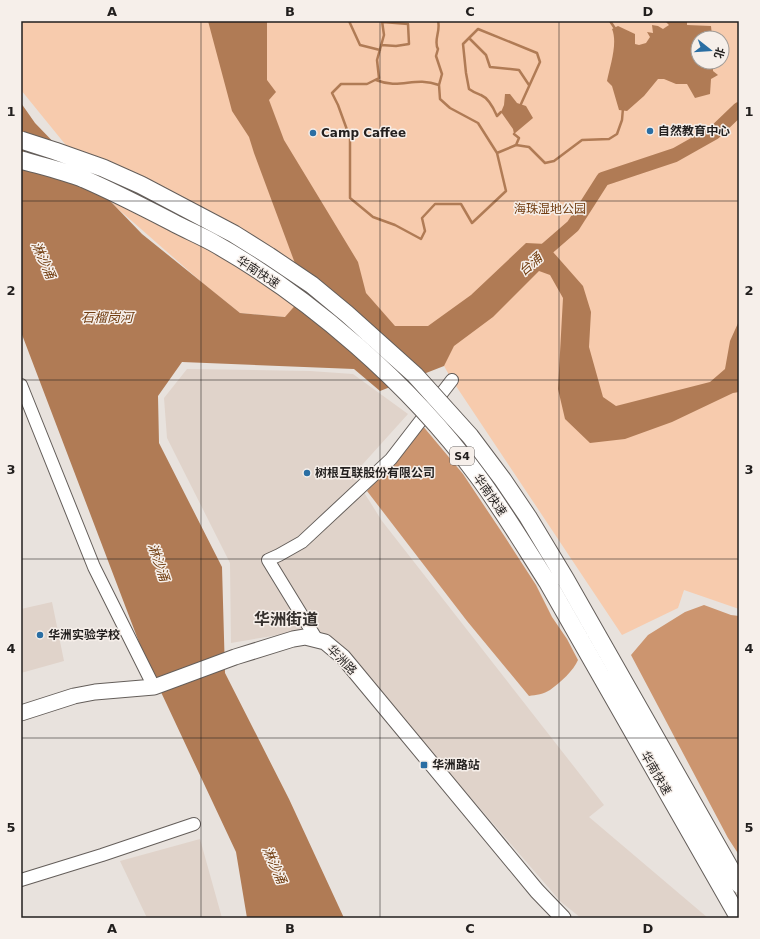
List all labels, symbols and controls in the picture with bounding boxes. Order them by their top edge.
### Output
text: A [107,4,117,19]
text: B [285,4,295,19]
text: C [465,4,475,19]
text: D [643,4,654,19]
north arrow [690,30,730,70]
text: 北 [711,46,727,60]
text: 1 [6,104,16,119]
text: 1 [744,104,754,119]
place label: 自然教育中心 [658,124,730,138]
place label: Camp Caffee [321,126,406,140]
marker: 自然教育中心 [645,126,655,136]
marker: Camp Caffee [308,128,318,138]
park label: 海珠湿地公园 [514,202,586,216]
water label: 淋沙涌 [29,239,59,283]
water label: 台涌 [516,249,547,279]
street label: 华南快速 [234,253,282,291]
text: 2 [6,283,16,298]
text: 2 [744,283,754,298]
water label: 石榴岗河 [81,310,136,325]
road number: S4 [450,447,474,465]
text: 3 [6,462,16,477]
text: 3 [744,462,754,477]
place label: 树根互联股份有限公司 [315,466,435,480]
marker: 树根互联股份有限公司 [302,468,312,478]
street label: 华南快速 [470,471,510,519]
water label: 淋沙涌 [145,541,173,585]
district label: 华洲街道 [254,610,318,629]
place label: 华洲实验学校 [48,628,120,642]
marker: 华洲实验学校 [35,630,45,640]
text: 4 [6,641,16,656]
text: 4 [744,641,754,656]
street label: 华洲路 [324,642,360,678]
street label: 华南快速 [638,749,674,797]
place label: 华洲路站 [432,758,480,772]
marker: 华洲路站 [419,760,429,770]
text: 5 [6,820,16,835]
text: 5 [744,820,754,835]
water label: 淋沙涌 [260,844,290,888]
text: A [107,921,117,936]
text: B [285,921,295,936]
text: C [465,921,475,936]
text: D [643,921,654,936]

